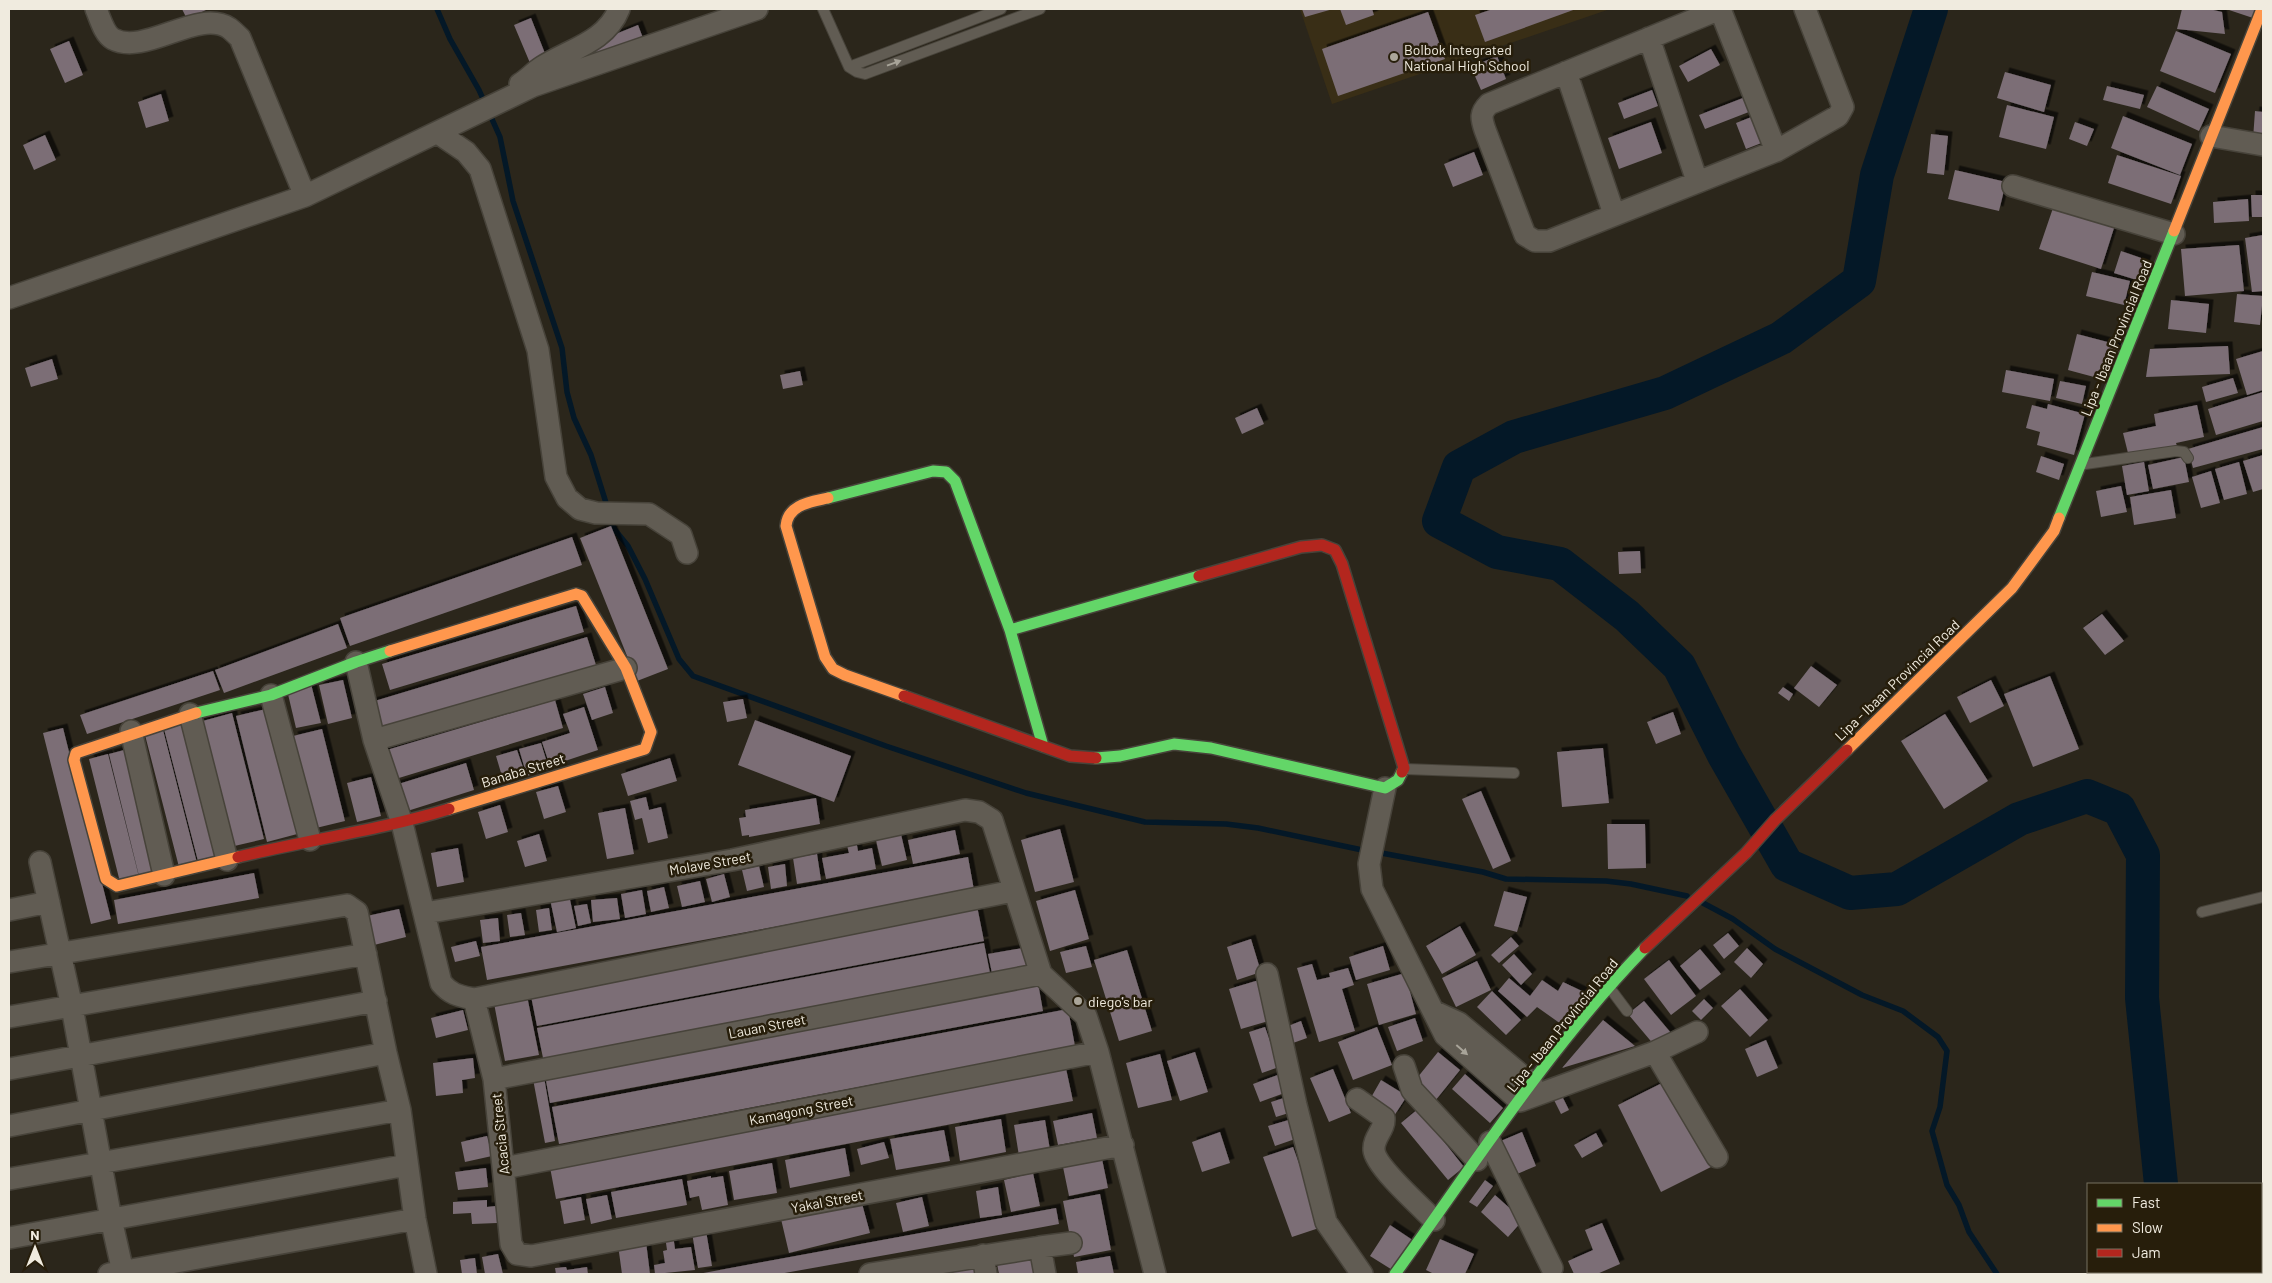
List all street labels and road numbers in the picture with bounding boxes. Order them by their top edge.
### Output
street label: Lipa - Ibaan Provincial Road [2077,258,2155,418]
street label: Lipa - Ibaan Provincial Road [1831,616,1963,744]
street label: Banaba Street [479,749,567,791]
street label: Molave Street [668,847,752,879]
street label: Lipa - Ibaan Provincial Road [1503,955,1621,1095]
street label: Lauan Street [727,1010,807,1042]
street label: Acacia Street [487,1092,513,1176]
street label: Kamagong Street [748,1092,854,1128]
street label: Yakal Street [790,1186,864,1216]

